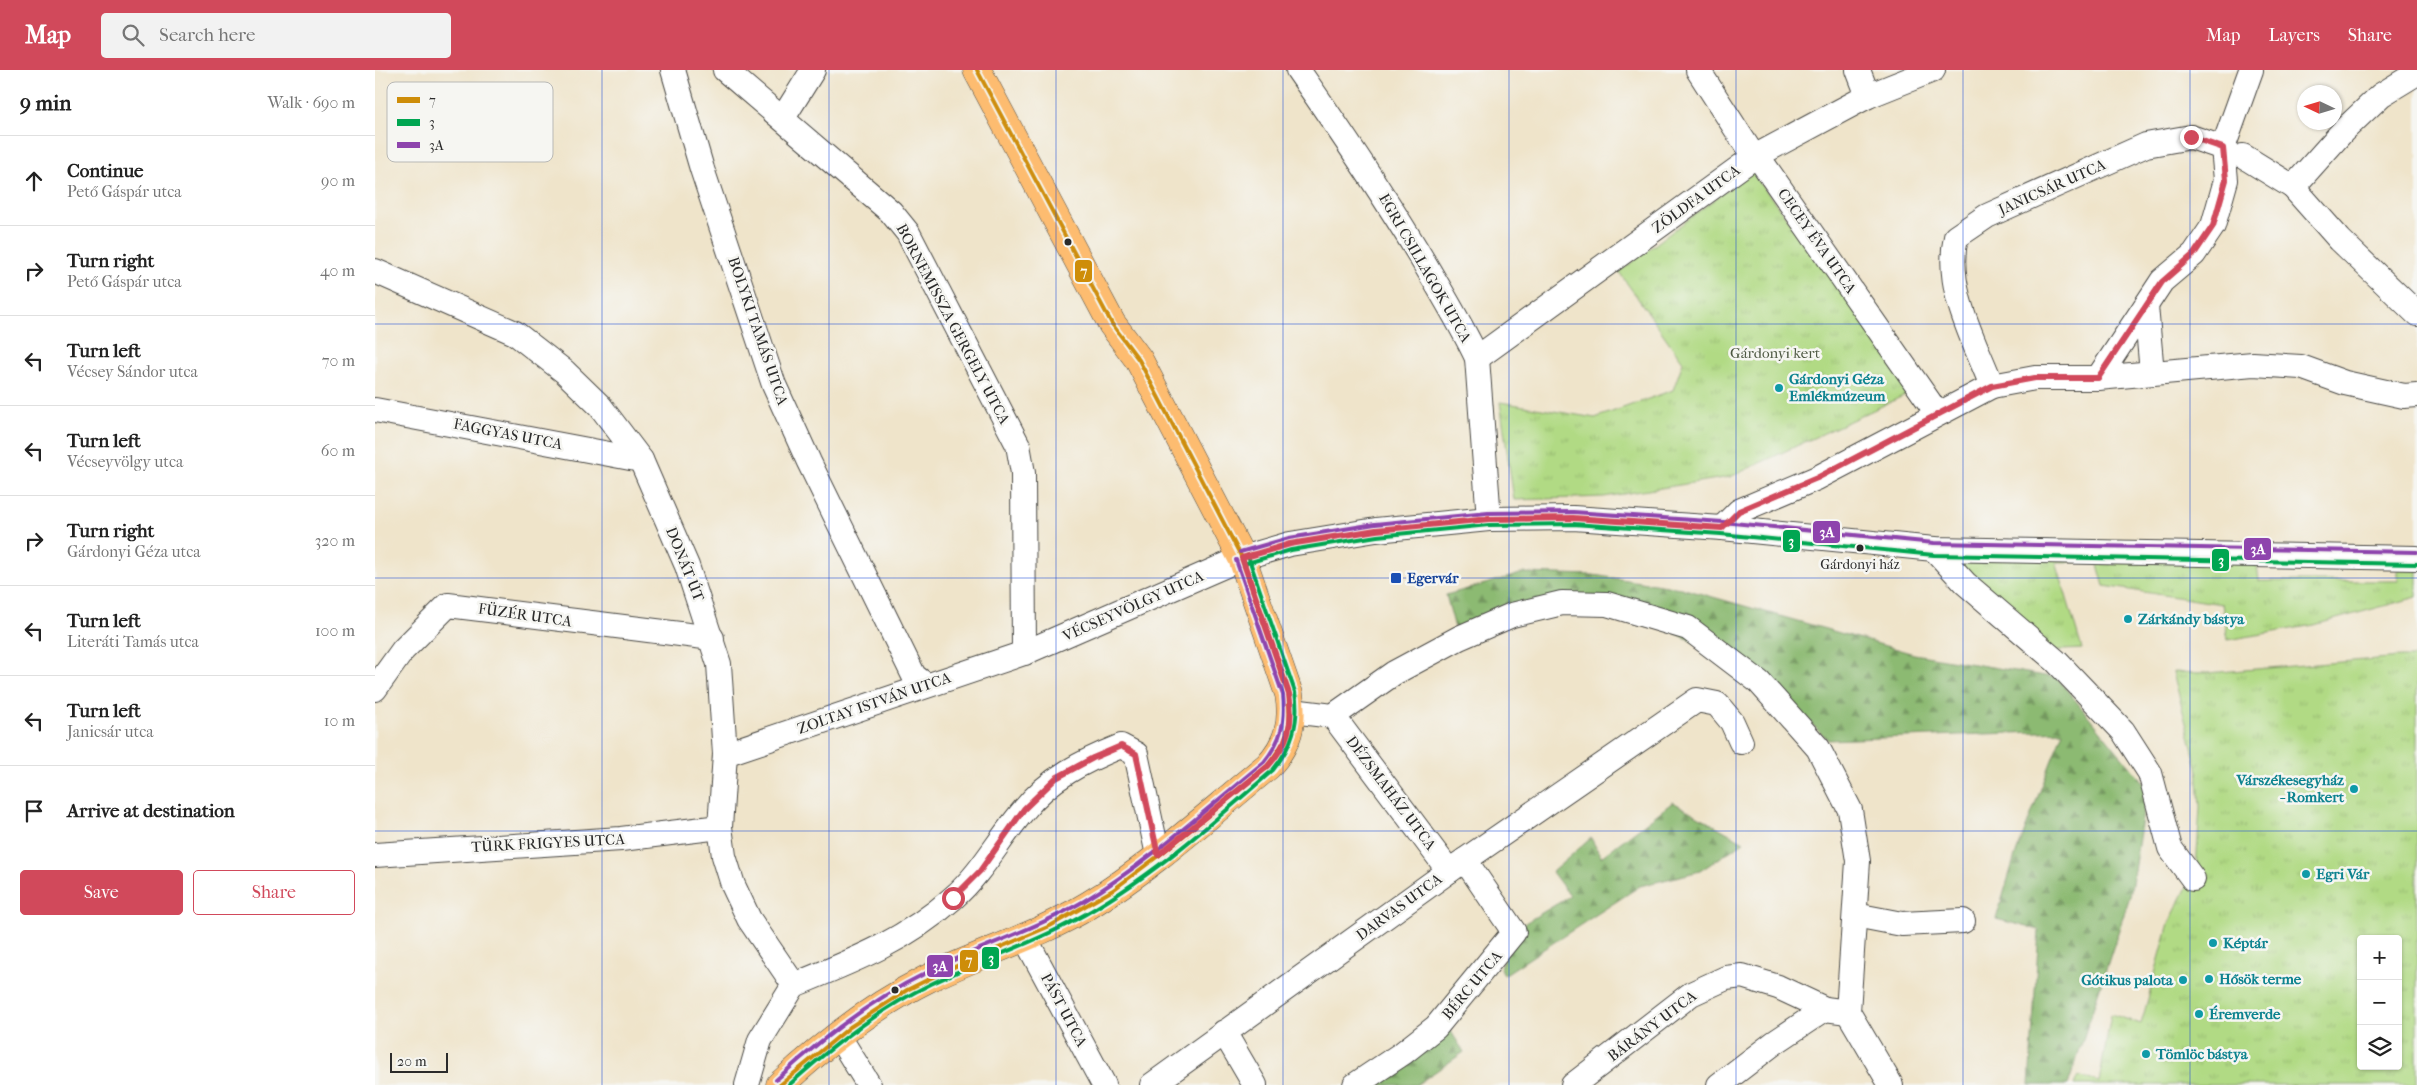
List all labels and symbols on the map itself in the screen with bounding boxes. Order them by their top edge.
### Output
legend [387,82,553,162]
north arrow [2297,85,2342,130]
text: 7 [429,92,436,109]
text: 3 [429,114,435,131]
route end [2180,126,2203,149]
text: 3A [429,137,445,154]
street label: JANICSÁR UTCA [1995,155,2109,219]
street label: ZÖLDFA UTCA [1648,161,1744,237]
street label: CECEY ÉVA UTCA [1774,185,1860,297]
street label: EGRI CSILLAGOK UTCA [1375,190,1475,346]
street label: BORNEMISSZA GERGELY UTCA [892,221,1014,427]
unlabelled marker [1063,237,1073,247]
street label: BOLYKI TAMÁS UTCA [724,255,792,408]
line badge: 7 [1074,259,1093,283]
text: 7 [1080,263,1088,280]
park label: Gárdonyi kert [1730,344,1821,362]
place label: Gárdonyi Géza Emlékmúzeum [1789,370,1886,405]
marker: Gárdonyi Géza Emlékmúzeum [1773,382,1785,394]
street label: FAGGYAS UTCA [452,415,564,453]
line badge: 3A [1812,520,1841,544]
street label: DONÁT ÚT [662,524,708,605]
text: 3A [1820,524,1835,541]
line badge: 3 [1782,529,1801,553]
text: 3 [1788,533,1794,550]
line badge: 3A [2243,537,2272,561]
text: 3A [2251,541,2266,558]
marker: Gárdonyi ház [1855,543,1865,553]
line badge: 3 [2211,548,2230,572]
text: 3 [2218,552,2224,569]
place label: Gárdonyi ház [1820,556,1900,573]
street label: VÉCSEYVÖLGY UTCA [1059,567,1206,646]
place label: Egervár [1407,569,1459,587]
marker: Egervár [1389,571,1403,585]
street label: FÜZÉR UTCA [477,600,573,631]
place label: Zárkándy bástya [2138,610,2245,628]
marker: Zárkándy bástya [2122,613,2134,625]
street label: ZOLTAY ISTVÁN UTCA [795,668,953,738]
street label: DÉZSMAHÁZ UTCA [1342,732,1440,854]
place label: Várszékesegyház - Romkert [2235,771,2345,806]
marker: Várszékesegyház - Romkert [2348,783,2360,795]
street label: TÜRK FRIGYES UTCA [471,830,626,856]
place label: Egri Vár [2316,865,2370,883]
marker: Egri Vár [2300,868,2312,880]
street label: DARVAS UTCA [1353,870,1446,944]
route start [942,887,965,910]
place label: Képtár [2223,934,2269,952]
marker: Képtár [2207,937,2219,949]
line badge: 3 [981,946,1000,970]
street label: BÉRC UTCA [1438,947,1506,1023]
line badge: 7 [959,949,979,973]
text: 3 [988,950,994,967]
text: 7 [965,952,973,969]
line badge: 3A [926,954,954,978]
text: 3A [933,958,948,975]
street label: PÁST UTCA [1037,970,1091,1050]
place label: Hősök terme [2219,970,2302,988]
place label: Gótikus palota [2081,971,2174,989]
marker: Hősök terme [2203,973,2215,985]
marker: Gótikus palota [2177,974,2189,986]
unlabelled marker [890,985,900,995]
street label: BÁRÁNY UTCA [1604,987,1700,1065]
place label: Éremverde [2209,1005,2281,1023]
marker: Éremverde [2193,1008,2205,1020]
place label: Tömlöc bástya [2155,1045,2249,1063]
marker: Tömlöc bástya [2140,1048,2152,1060]
scale bar [390,1050,447,1073]

